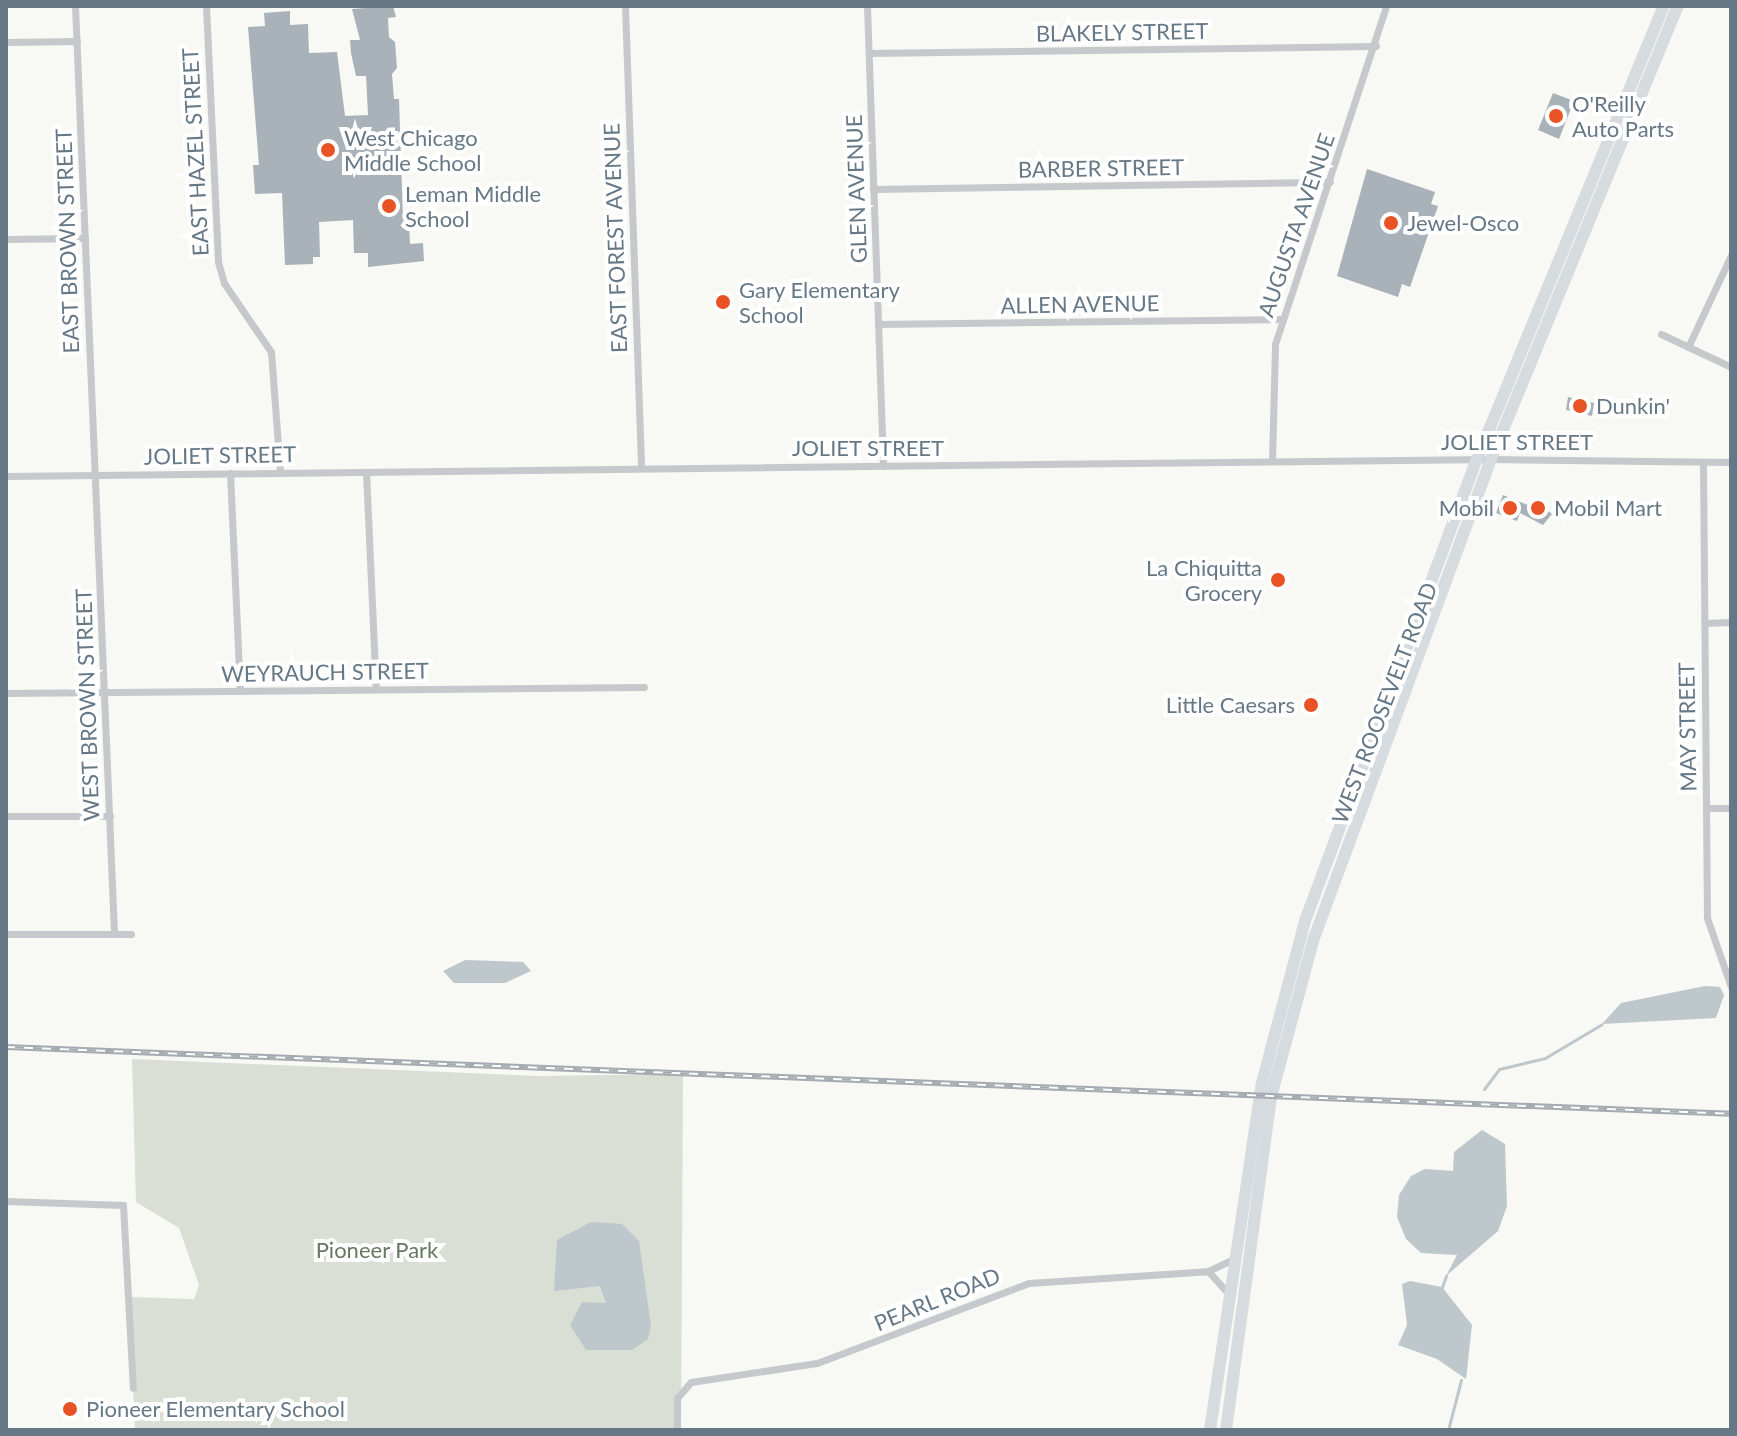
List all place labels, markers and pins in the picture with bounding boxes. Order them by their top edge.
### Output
place label: O'Reilly Auto Parts [1572,90,1674,142]
marker: O'Reilly Auto Parts [1547,107,1565,125]
place label: West Chicago Middle School [344,124,481,176]
marker: West Chicago Middle School [319,141,337,159]
place label: Leman Middle School [405,180,541,232]
marker: Leman Middle School [380,197,398,215]
place label: Jewel-Osco [1407,210,1519,236]
marker: Jewel-Osco [1382,214,1400,232]
place label: Gary Elementary School [739,276,900,328]
marker: Gary Elementary School [714,293,732,311]
place label: Dunkin' [1596,393,1670,419]
marker: Dunkin' [1571,397,1589,415]
place label: Mobil [1439,495,1494,521]
place label: Mobil Mart [1554,495,1662,521]
marker: Mobil [1501,499,1519,517]
marker: Mobil Mart [1529,499,1547,517]
place label: La Chiquitta Grocery [1146,554,1262,606]
marker: La Chiquitta Grocery [1269,571,1287,589]
place label: Little Caesars [1166,692,1295,718]
marker: Little Caesars [1302,696,1320,714]
place label: Pioneer Elementary School [86,1396,346,1422]
marker: Pioneer Elementary School [61,1400,79,1418]

